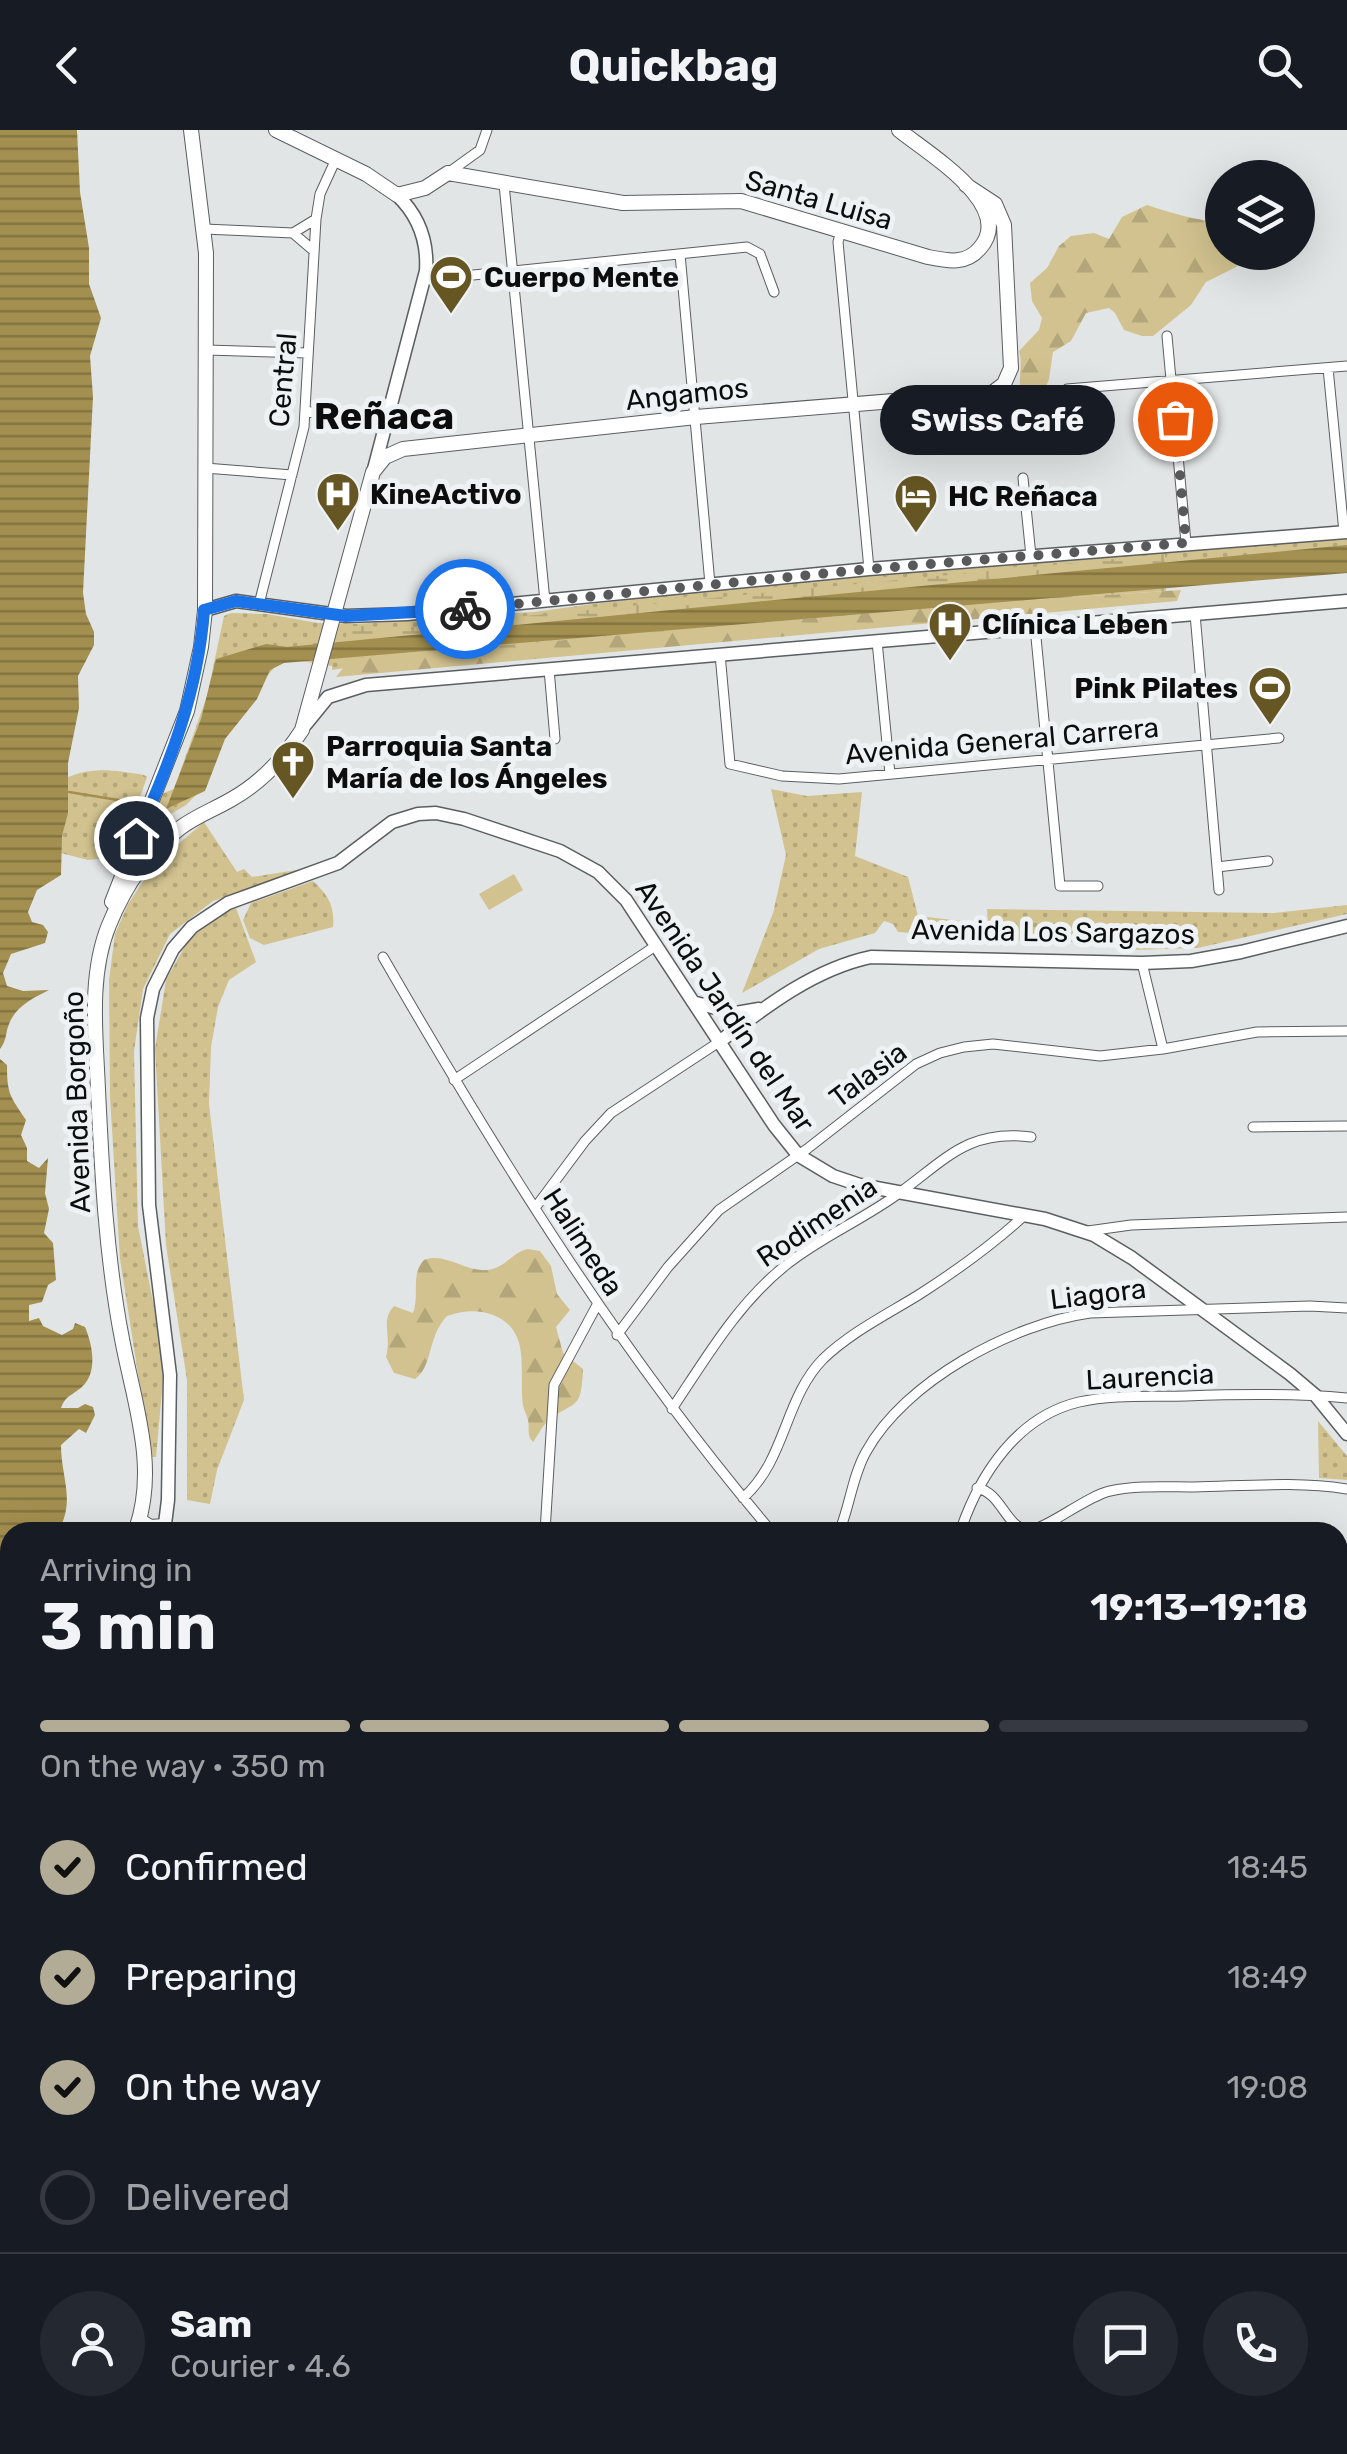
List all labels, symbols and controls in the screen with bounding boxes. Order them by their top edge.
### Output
icon: back [40,38,95,93]
icon: search [1252,38,1307,93]
text: Quickbag [568,39,779,92]
map controls [1205,160,1315,270]
button: layers [1205,160,1315,270]
street label: Santa Luisa [742,163,896,237]
sports icon: Cuerpo Mente [428,254,474,315]
place label: Cuerpo Mente [484,261,679,294]
street label: Central [262,331,304,429]
street label: Angamos [624,371,750,417]
pin [1133,377,1218,462]
callout: Swiss Café [880,384,1115,454]
icon: bag [1148,392,1203,447]
district label: Reñaca [314,393,454,439]
text: Swiss Café [911,401,1084,439]
hospital icon: KineActivo [315,471,361,532]
hotel icon: HC Reñaca [893,473,939,534]
place label: KineActivo [370,478,522,511]
place label: HC Reñaca [948,480,1098,513]
courier [415,559,515,659]
icon: bike [438,582,493,637]
hospital icon: Clínica Leben [927,601,973,662]
place label: Clínica Leben [982,608,1168,641]
sports icon: Pink Pilates [1247,665,1293,726]
place label: Pink Pilates [1074,672,1238,705]
street label: Avenida General Carrera [844,711,1160,771]
place label: Parroquia Santa María de los Ángeles [326,730,608,795]
church icon: Parroquia Santa María de los Ángeles [270,739,316,800]
pin [94,796,179,881]
icon: home [109,811,164,866]
street label: Avenida Jardín del Mar [628,874,822,1138]
street label: Avenida Los Sargazos [911,913,1195,951]
street label: Avenida Borgoño [57,990,97,1214]
street label: Talasia [823,1035,913,1115]
street label: Rodimenia [751,1170,883,1274]
street label: Halimeda [536,1182,630,1302]
street label: Liagora [1048,1272,1148,1316]
street label: Laurencia [1085,1357,1215,1397]
text: Arriving in [40,1551,192,1589]
text: 19:13–19:18 [1090,1584,1308,1630]
text: 3 min [40,1588,217,1665]
text: On the way · 350 m [40,1747,326,1785]
icon: check [40,1840,95,1895]
text: Confirmed [125,1844,308,1890]
text: 18:45 [1227,1848,1308,1886]
icon: check [40,1950,95,2005]
text: Preparing [125,1954,298,2000]
text: 18:49 [1227,1958,1308,1996]
icon: check [40,2060,95,2115]
text: On the way [125,2064,321,2110]
text: 19:08 [1226,2068,1308,2106]
text: Delivered [125,2174,290,2220]
button: person [40,2291,145,2396]
button: chat [1073,2291,1178,2396]
button: phone [1203,2291,1308,2396]
text: Sam [170,2301,252,2347]
text: Courier · 4.6 [170,2347,351,2385]

